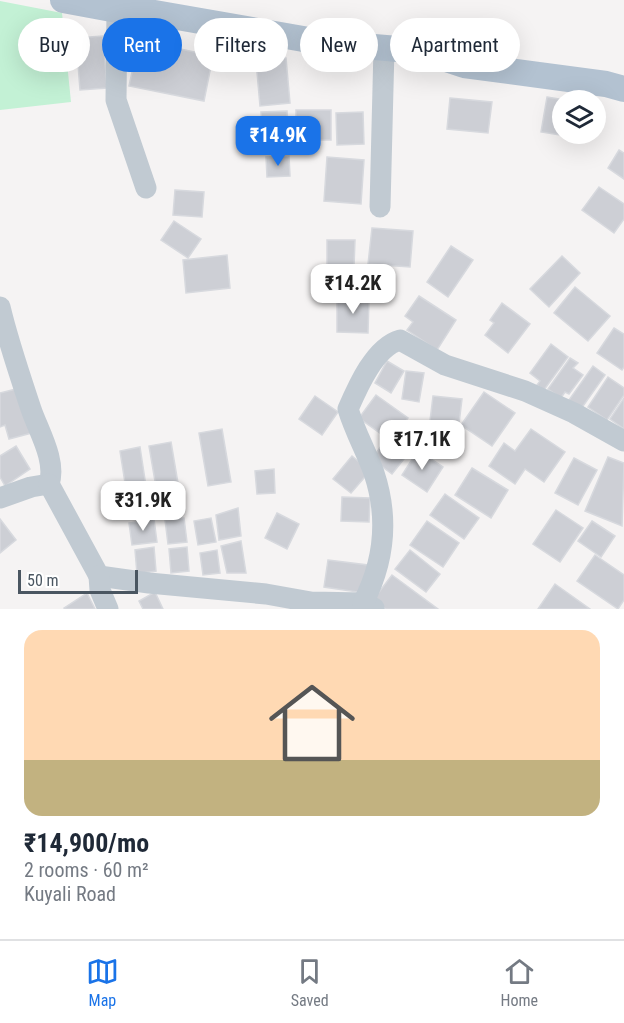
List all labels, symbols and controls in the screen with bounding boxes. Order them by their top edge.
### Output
chip: Buy [18,18,90,72]
chip: Rent [102,18,182,72]
chip: Filters [194,18,288,72]
chip: New [300,18,378,72]
chip: Apartment [390,18,520,72]
map controls [552,90,606,144]
button: layers [552,90,606,144]
pin: ₹14.9K [229,116,327,167]
text: ₹14.9K [250,123,306,147]
pin: ₹14.2K [304,264,402,315]
text: ₹14.2K [325,271,381,295]
pin: ₹17.1K [373,420,471,471]
text: ₹17.1K [394,427,450,451]
pin: ₹31.9K [94,481,192,532]
text: ₹31.9K [115,488,171,512]
scale bar [18,567,138,594]
text: 50 m [27,571,59,590]
icon: home [258,669,366,777]
text: ₹14,900/mo [24,828,149,858]
text: 2 rooms · 60 m² [24,858,149,882]
text: Kuyali Road [24,882,116,906]
tab: Map [86,955,119,1010]
tab: Saved [291,955,329,1010]
tab: Home [501,955,538,1010]

